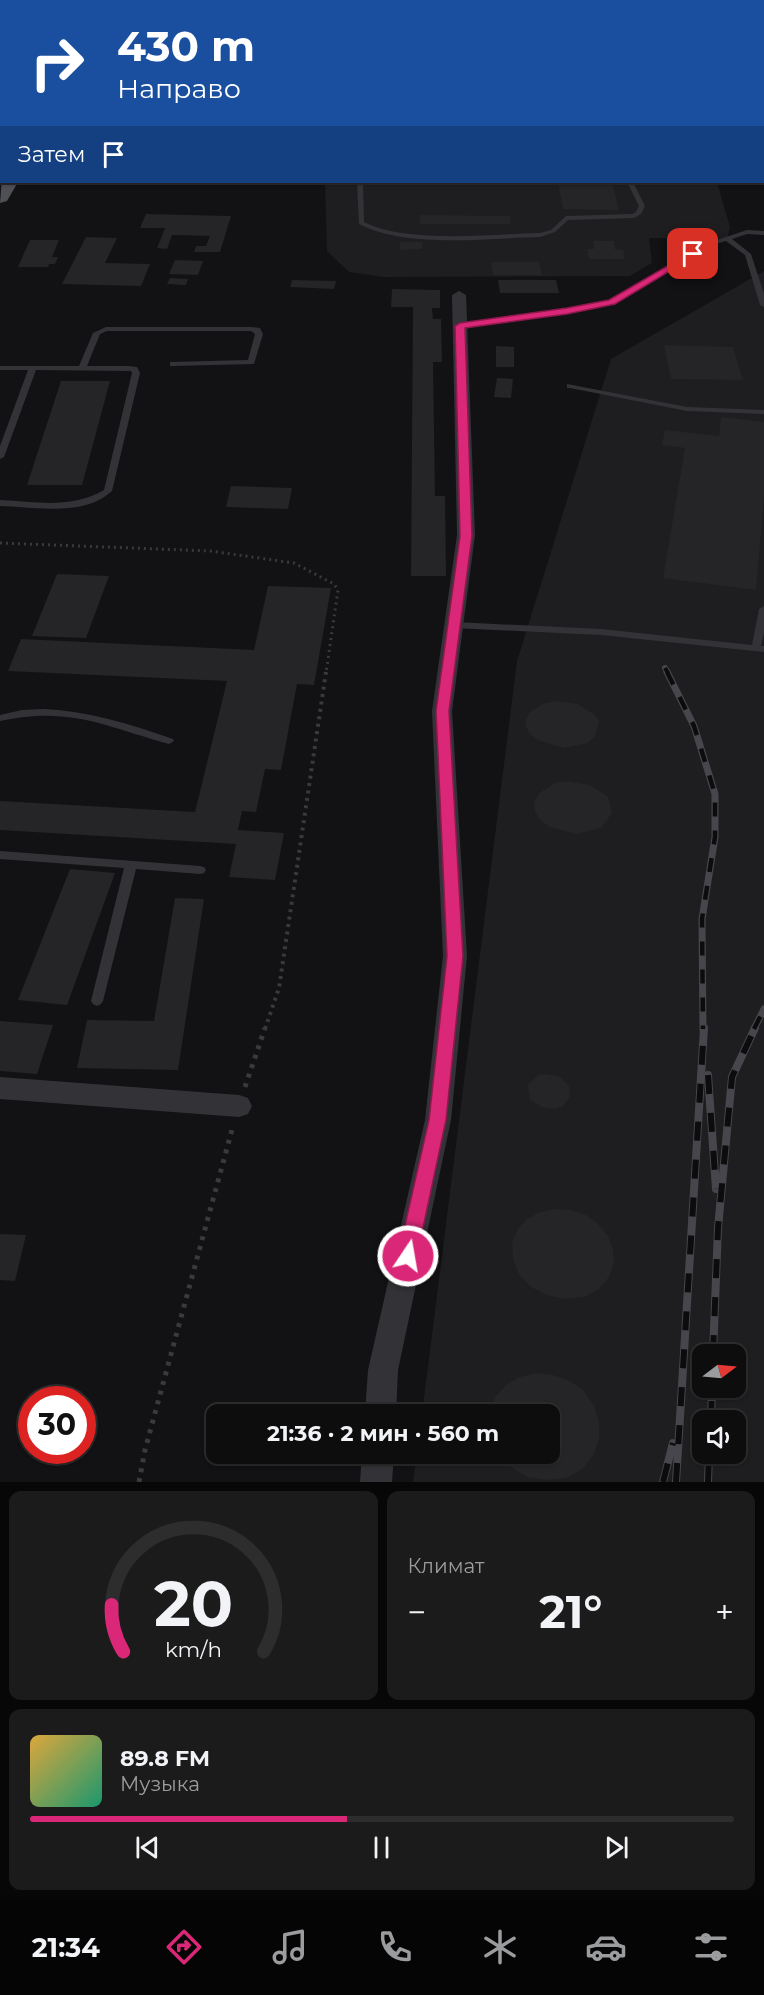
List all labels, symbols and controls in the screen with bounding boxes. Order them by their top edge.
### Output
text: 430 m [117,20,255,72]
icon: right [18,24,96,102]
text: Направо [117,72,241,105]
icon: arrive [97,138,130,171]
text: Затем [18,141,85,168]
pin [667,228,718,279]
icon: arrive [676,237,709,270]
position arrow [376,1224,440,1288]
north arrow [692,1344,746,1398]
map controls [692,1344,746,1464]
speed limit sign: 30 [18,1386,96,1464]
button: sound [692,1410,746,1464]
text: 21:36 · 2 мин · 560 m [267,1420,499,1447]
text: Климат [408,1554,485,1578]
text: 20 [154,1566,233,1642]
text: 21° [539,1584,602,1639]
text: − [408,1592,426,1632]
text: + [715,1592,734,1632]
text: km/h [165,1637,222,1663]
text: 89.8 FM [120,1745,210,1772]
text: Музыка [120,1772,200,1796]
icon: previous [131,1831,164,1864]
icon: pause [365,1831,398,1864]
icon: next [600,1831,633,1864]
icon: directions [163,1926,205,1968]
icon: music [269,1926,311,1968]
icon: phone [374,1926,416,1968]
icon: climate [479,1926,521,1968]
icon: car [585,1926,627,1968]
icon: filters [690,1926,732,1968]
text: 21:34 [32,1931,100,1964]

